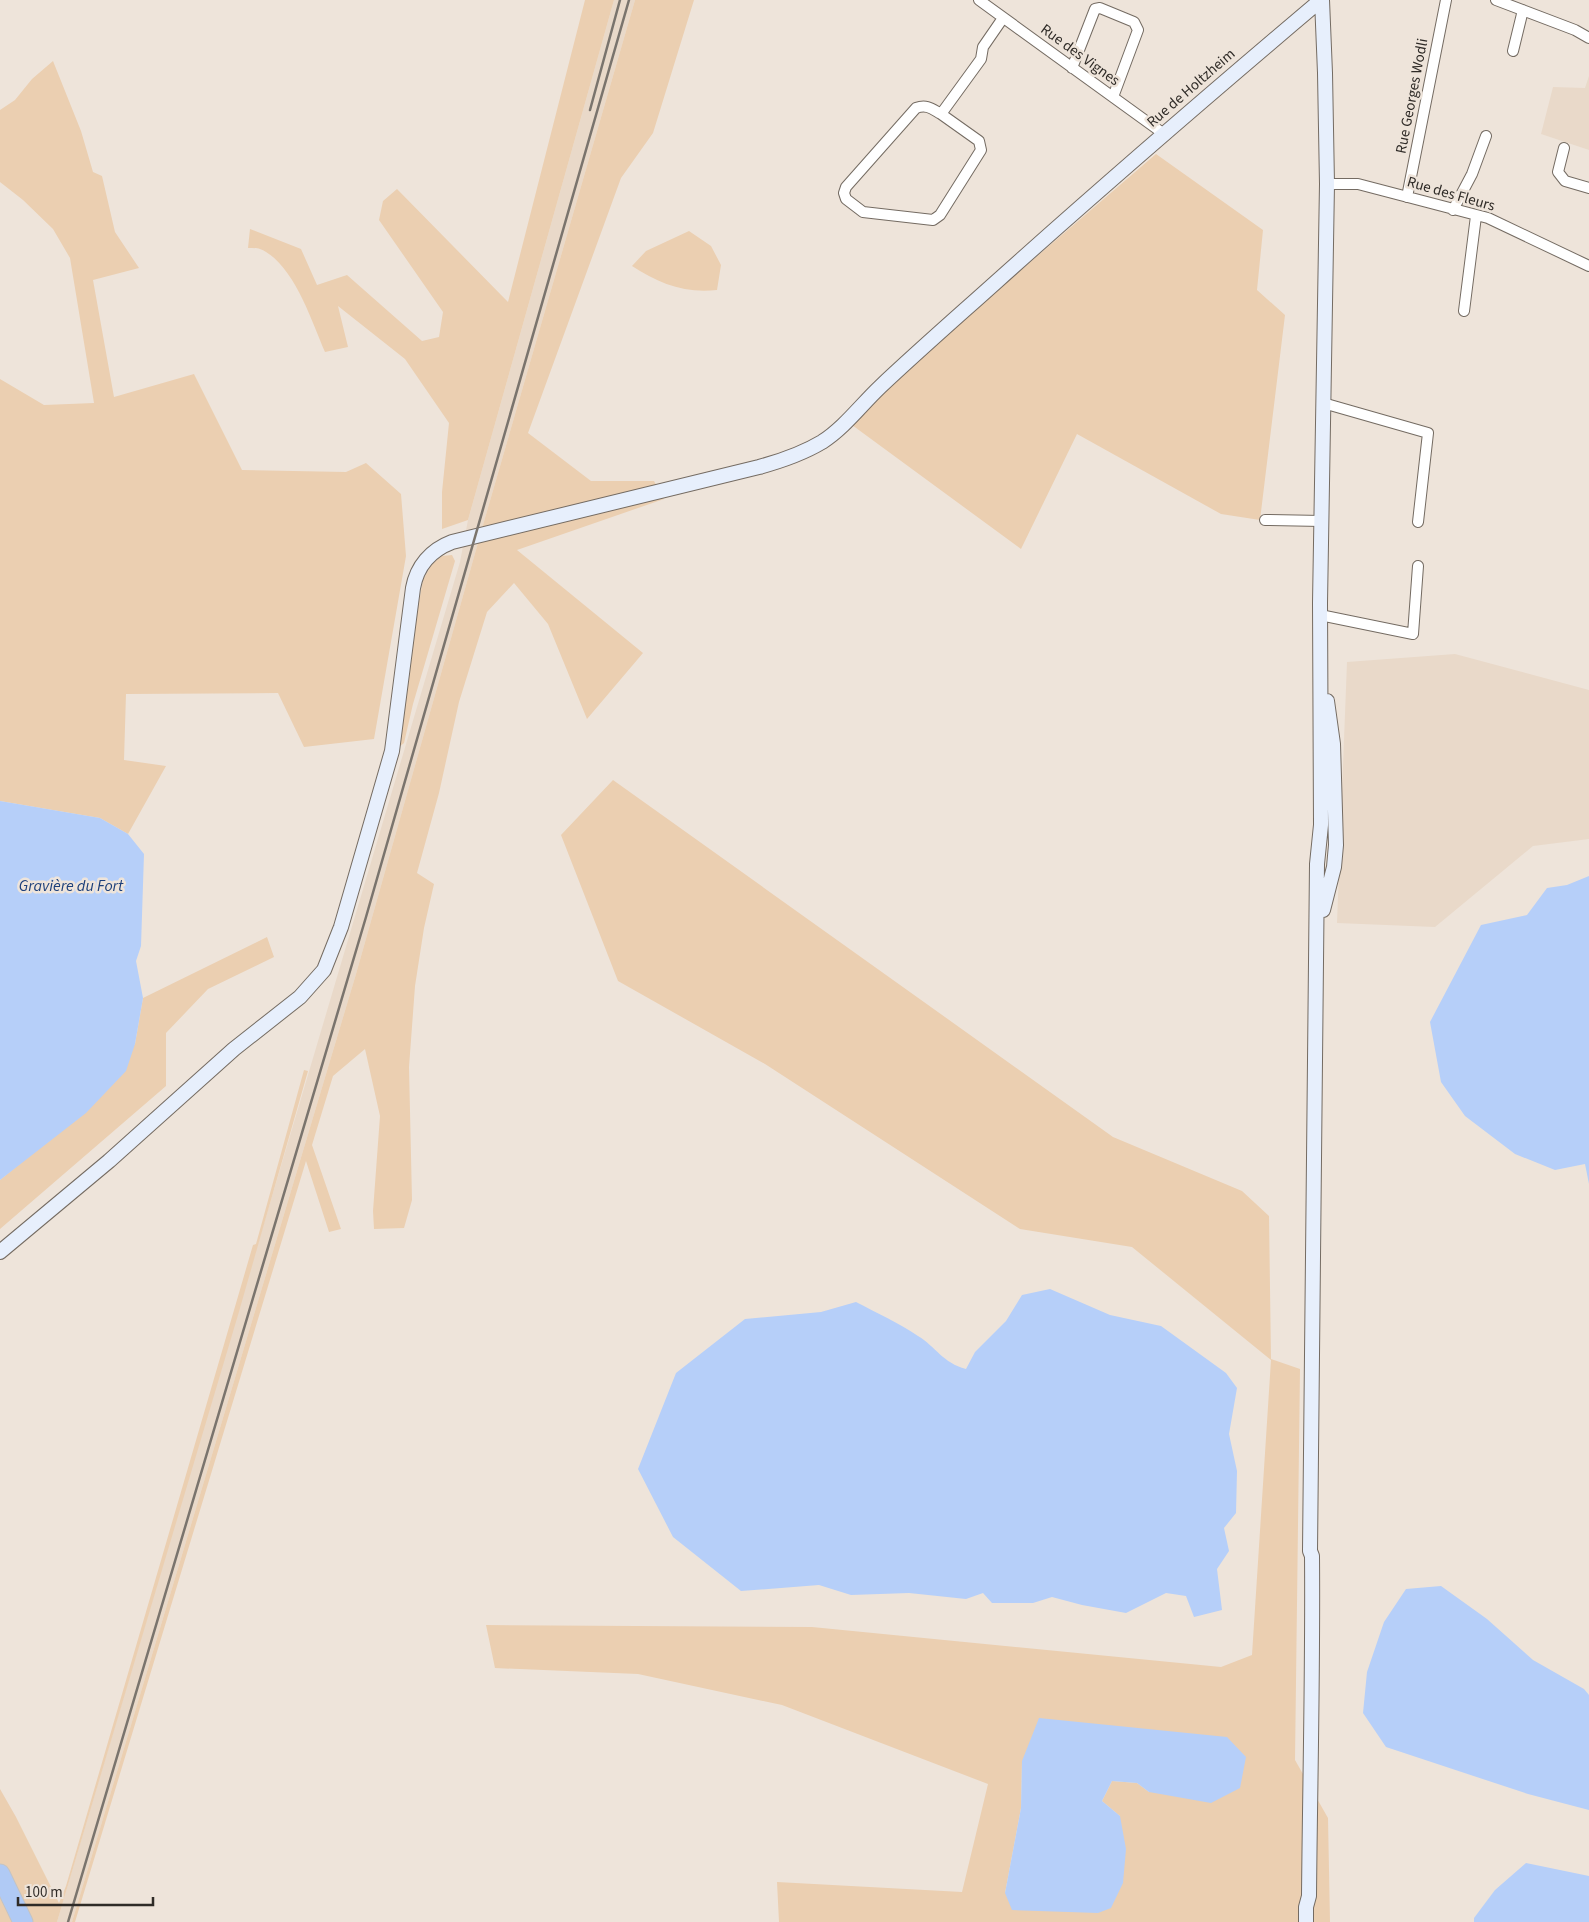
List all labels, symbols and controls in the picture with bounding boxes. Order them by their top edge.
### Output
street label: Rue des Vignes [1036,19,1124,91]
street label: Rue Georges Wodli [1391,37,1433,155]
street label: Rue de Holtzheim [1142,44,1240,132]
street label: Rue des Fleurs [1405,171,1497,217]
water label: Gravière du Fort [19,875,124,897]
scale bar [18,1874,152,1906]
text: 100 m [25,1882,63,1903]

